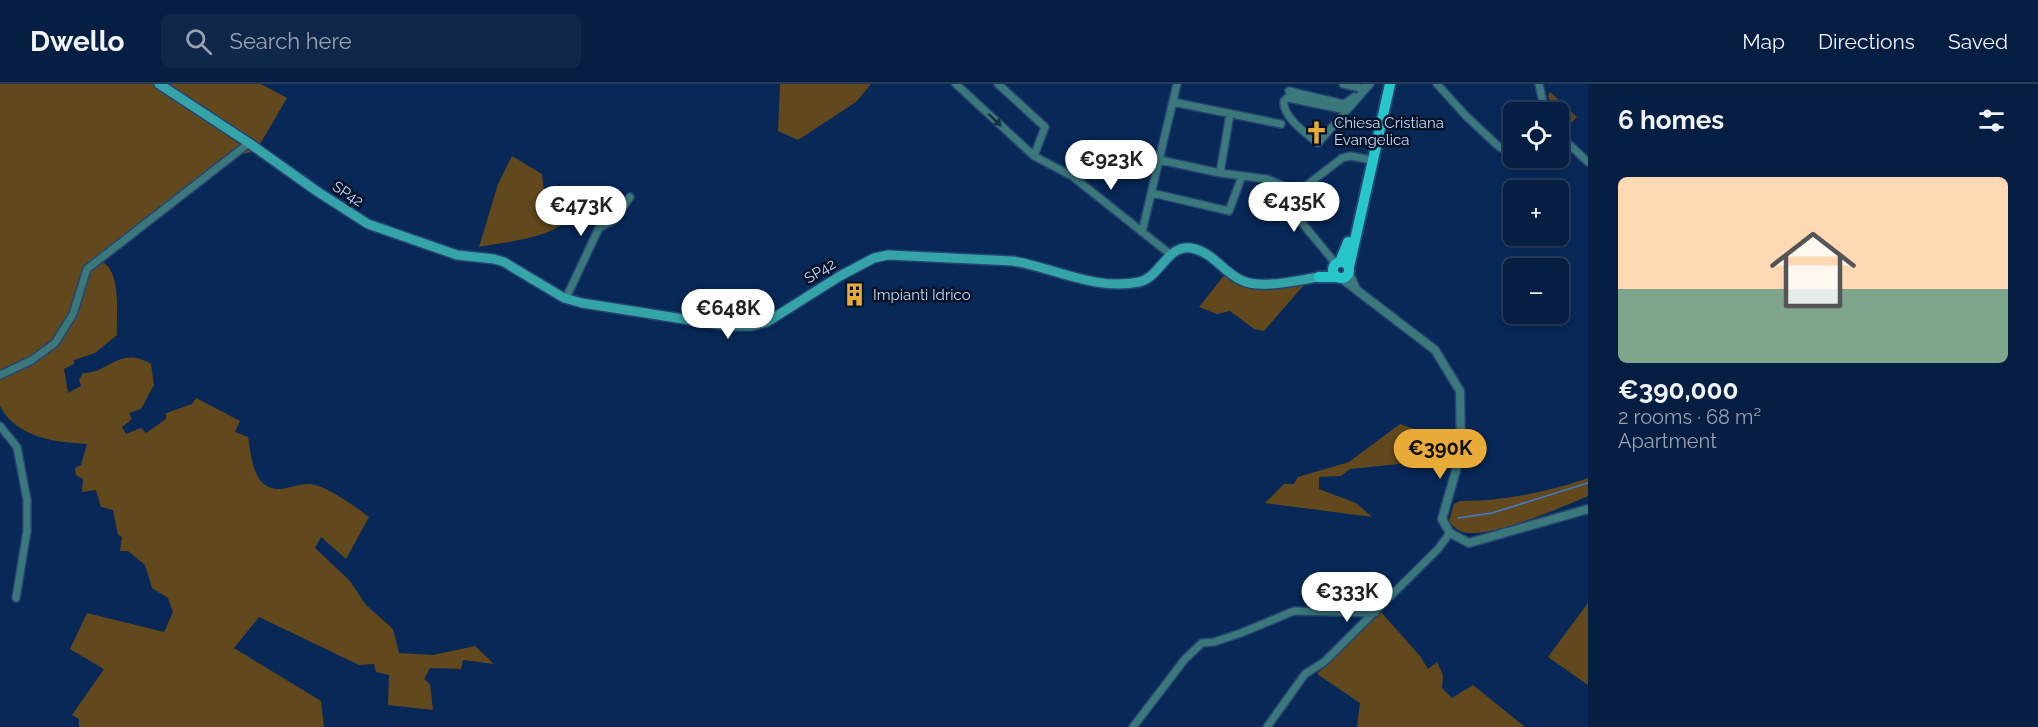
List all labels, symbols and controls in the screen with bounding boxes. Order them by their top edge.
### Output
search box [161,14,581,68]
text: Dwello [30,25,125,58]
icon: search [182,25,215,58]
text: Search here [230,28,352,54]
text: Map [1742,29,1785,54]
text: Directions [1818,29,1915,54]
text: Saved [1948,29,2008,54]
map controls [1503,102,1569,324]
button: locate [1503,102,1569,168]
icon: filters [1975,104,2008,137]
text: 6 homes [1618,105,1724,135]
one-way arrow [987,113,1002,126]
place label: Chiesa Cristiana Evangelica [1334,114,1444,149]
church icon: Chiesa Cristiana Evangelica [1303,119,1329,145]
pin: €923K [1069,140,1153,191]
text: €923K [1079,147,1143,171]
street label: SP42 [329,177,367,211]
button: + [1503,180,1569,246]
pin: €435K [1252,182,1336,233]
pin: €473K [539,186,623,237]
text: €435K [1263,189,1326,213]
text: €473K [549,193,613,217]
icon: home [1759,216,1867,324]
street label: SP42 [801,255,839,287]
button: − [1503,258,1569,324]
building icon: Impianti Idrico [842,282,868,308]
place label: Impianti Idrico [873,286,971,304]
pin: €648K [686,289,770,340]
text: €648K [696,296,760,320]
text: €390,000 [1618,375,1738,405]
text: 2 rooms · 68 m² [1618,405,1761,429]
pin: €390K [1398,429,1482,480]
text: Apartment [1618,429,1717,453]
text: €390K [1408,436,1472,460]
pin: €333K [1305,572,1389,623]
text: €333K [1316,579,1378,603]

